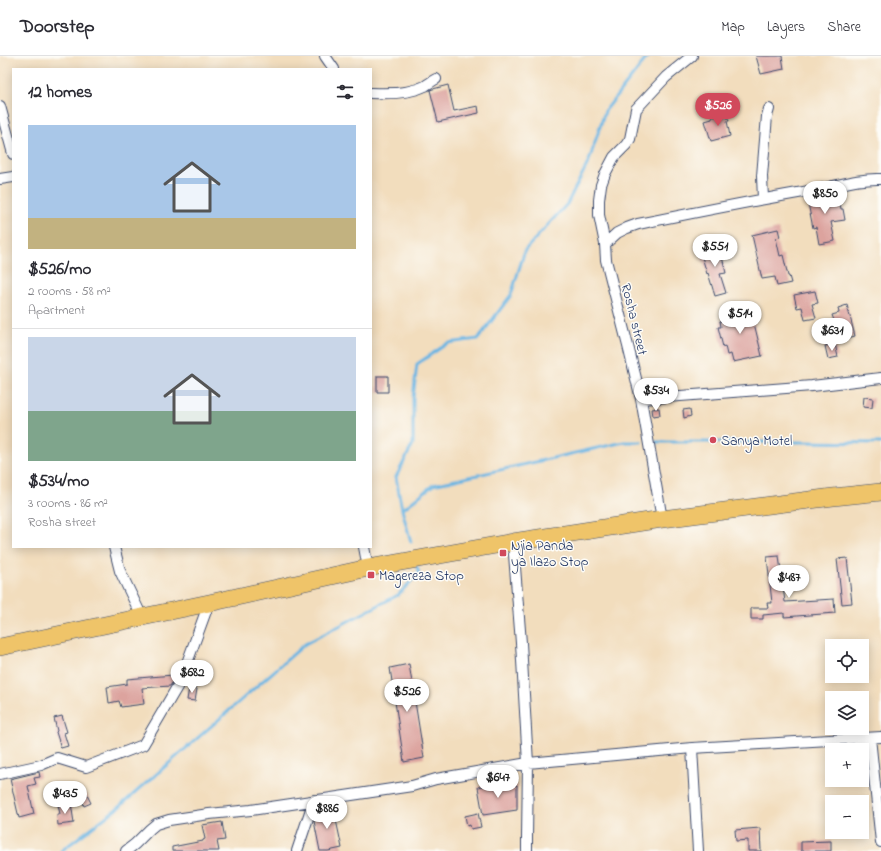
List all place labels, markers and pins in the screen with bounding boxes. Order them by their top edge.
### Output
pin: $526 [694,93,742,127]
pin: $850 [801,181,849,215]
pin: $551 [691,234,739,268]
pin: $514 [716,301,764,335]
pin: $631 [808,318,856,352]
pin: $534 [632,378,680,412]
place label: Sanya Motel [721,431,792,453]
marker: Sanya Motel [708,435,718,445]
place label: Njia Panda ya Ilazo Stop [511,536,589,574]
marker: Njia Panda ya Ilazo Stop [498,548,508,558]
pin: $487 [765,565,813,599]
place label: Magereza Stop [379,566,464,588]
marker: Magereza Stop [366,570,376,580]
pin: $682 [168,660,216,694]
pin: $526 [383,679,431,713]
pin: $647 [474,765,522,799]
pin: $435 [41,781,89,815]
pin: $886 [303,796,351,830]

